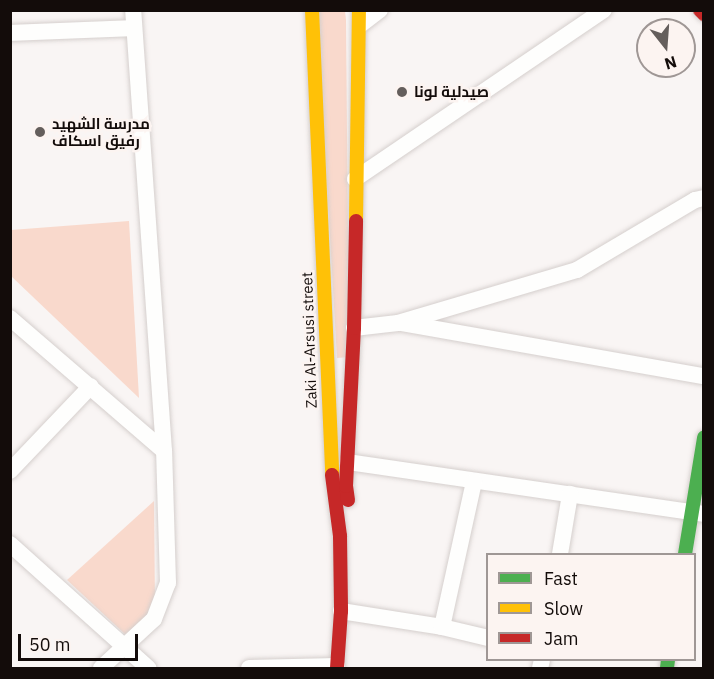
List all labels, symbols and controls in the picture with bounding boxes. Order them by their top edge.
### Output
north arrow [636,18,696,78]
text: N [662,52,679,75]
place label: صيدلية لونا [414,83,489,101]
marker: صيدلية لونا [395,85,409,99]
place label: مدرسة الشهيد رفيق اسكاف [52,114,150,149]
marker: مدرسة الشهيد رفيق اسكاف [33,125,47,139]
street label: Zaki Al-Arsusi street [298,272,320,408]
legend [486,553,696,661]
text: Fast [544,567,578,590]
text: Slow [544,597,583,620]
scale bar [21,622,141,660]
text: Jam [544,627,579,650]
text: 50 m [29,633,71,656]

